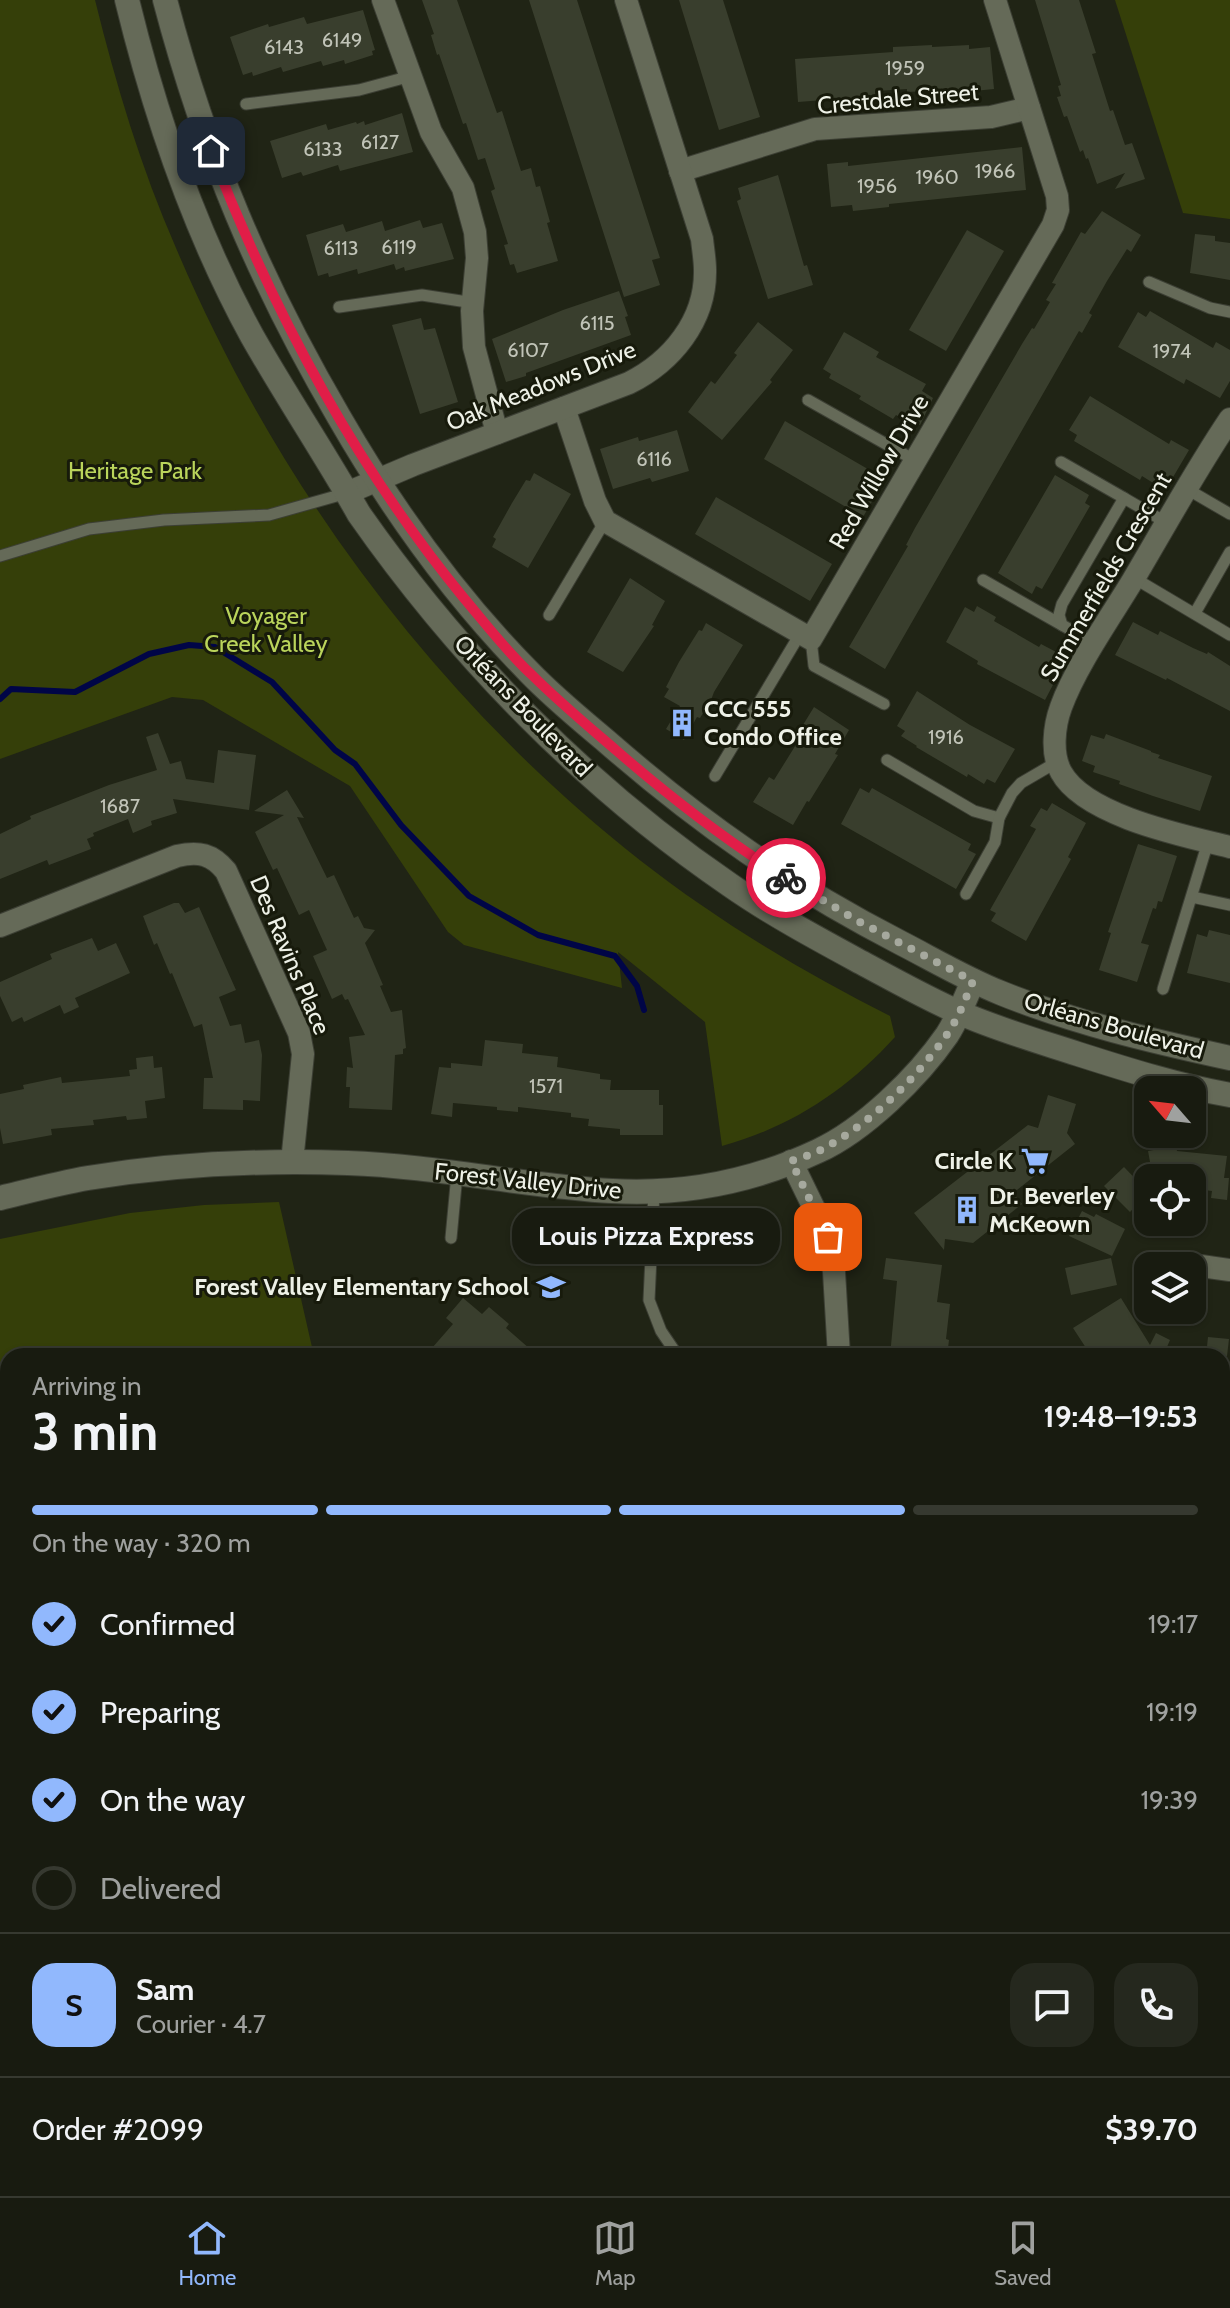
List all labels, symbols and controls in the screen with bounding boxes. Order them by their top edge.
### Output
house number: 6149 [322,28,362,52]
house number: 6143 [264,35,304,59]
house number: 1959 [885,56,925,80]
street label: Crestdale Street [816,77,980,120]
pin [177,117,245,185]
icon: home [189,129,233,173]
house number: 6127 [361,130,399,154]
house number: 6133 [303,137,343,161]
house number: 1966 [975,159,1015,183]
house number: 1960 [915,165,959,189]
house number: 1956 [857,174,897,198]
house number: 6119 [381,235,417,259]
house number: 6113 [323,236,359,260]
house number: 6115 [579,311,615,335]
street label: Oak Meadows Drive [442,334,640,437]
house number: 6107 [507,338,549,362]
house number: 1974 [1153,339,1192,363]
street label: Red Willow Drive [823,389,935,554]
house number: 6116 [636,447,672,471]
park label: Heritage Park [68,456,202,485]
street label: Summerfields Crescent [1034,467,1177,686]
park label: Voyager Creek Valley [204,601,328,658]
street label: Orléans Boulevard [448,629,598,782]
place label: CCC 555 Condo Office [704,694,842,751]
building icon: CCC 555 Condo Office [667,708,697,738]
house number: 1916 [928,725,964,749]
house number: 1687 [100,794,140,818]
courier [746,838,826,918]
icon: bike [764,856,808,900]
street label: Des Ravins Place [244,871,337,1039]
street label: Orléans Boulevard [1021,986,1207,1065]
house number: 1571 [529,1074,563,1098]
north arrow [1134,1076,1206,1148]
map controls [1134,1076,1206,1324]
place label: Circle K [934,1146,1013,1175]
supermarket icon: Circle K [1020,1146,1050,1176]
street label: Forest Valley Drive [433,1156,623,1205]
button: locate [1134,1164,1206,1236]
place label: Dr. Beverley McKeown [989,1181,1115,1238]
building icon: Dr. Beverley McKeown [952,1195,982,1225]
pin [794,1203,862,1271]
callout: Louis Pizza Express [512,1209,780,1265]
icon: bag [806,1215,850,1259]
text: Louis Pizza Express [538,1220,754,1252]
button: layers [1134,1252,1206,1324]
place label: Forest Valley Elementary School [194,1272,529,1301]
school or university icon: Forest Valley Elementary School [536,1272,566,1302]
text: Arriving in [32,1370,142,1402]
text: 19:48–19:53 [1044,1398,1198,1435]
text: 3 min [32,1400,158,1463]
text: On the way · 320 m [32,1527,250,1559]
icon: check [32,1602,76,1646]
text: Confirmed [100,1606,235,1643]
text: 19:17 [1148,1608,1198,1640]
icon: check [32,1690,76,1734]
text: Preparing [100,1694,220,1731]
text: 19:19 [1146,1696,1198,1728]
icon: check [32,1778,76,1822]
text: On the way [100,1782,245,1819]
text: 19:39 [1141,1784,1198,1816]
text: Delivered [100,1870,221,1907]
button: chat [1010,1963,1094,2047]
button: phone [1114,1963,1198,2047]
text: Sam [136,1971,194,2008]
text: S [65,1987,83,2024]
text: Courier · 4.7 [136,2008,266,2040]
text: Order #2099 [32,2111,204,2148]
text: $39.70 [1105,2111,1198,2148]
tab: Home [178,2216,236,2291]
tab: Map [593,2216,637,2291]
tab: Saved [994,2216,1051,2291]

